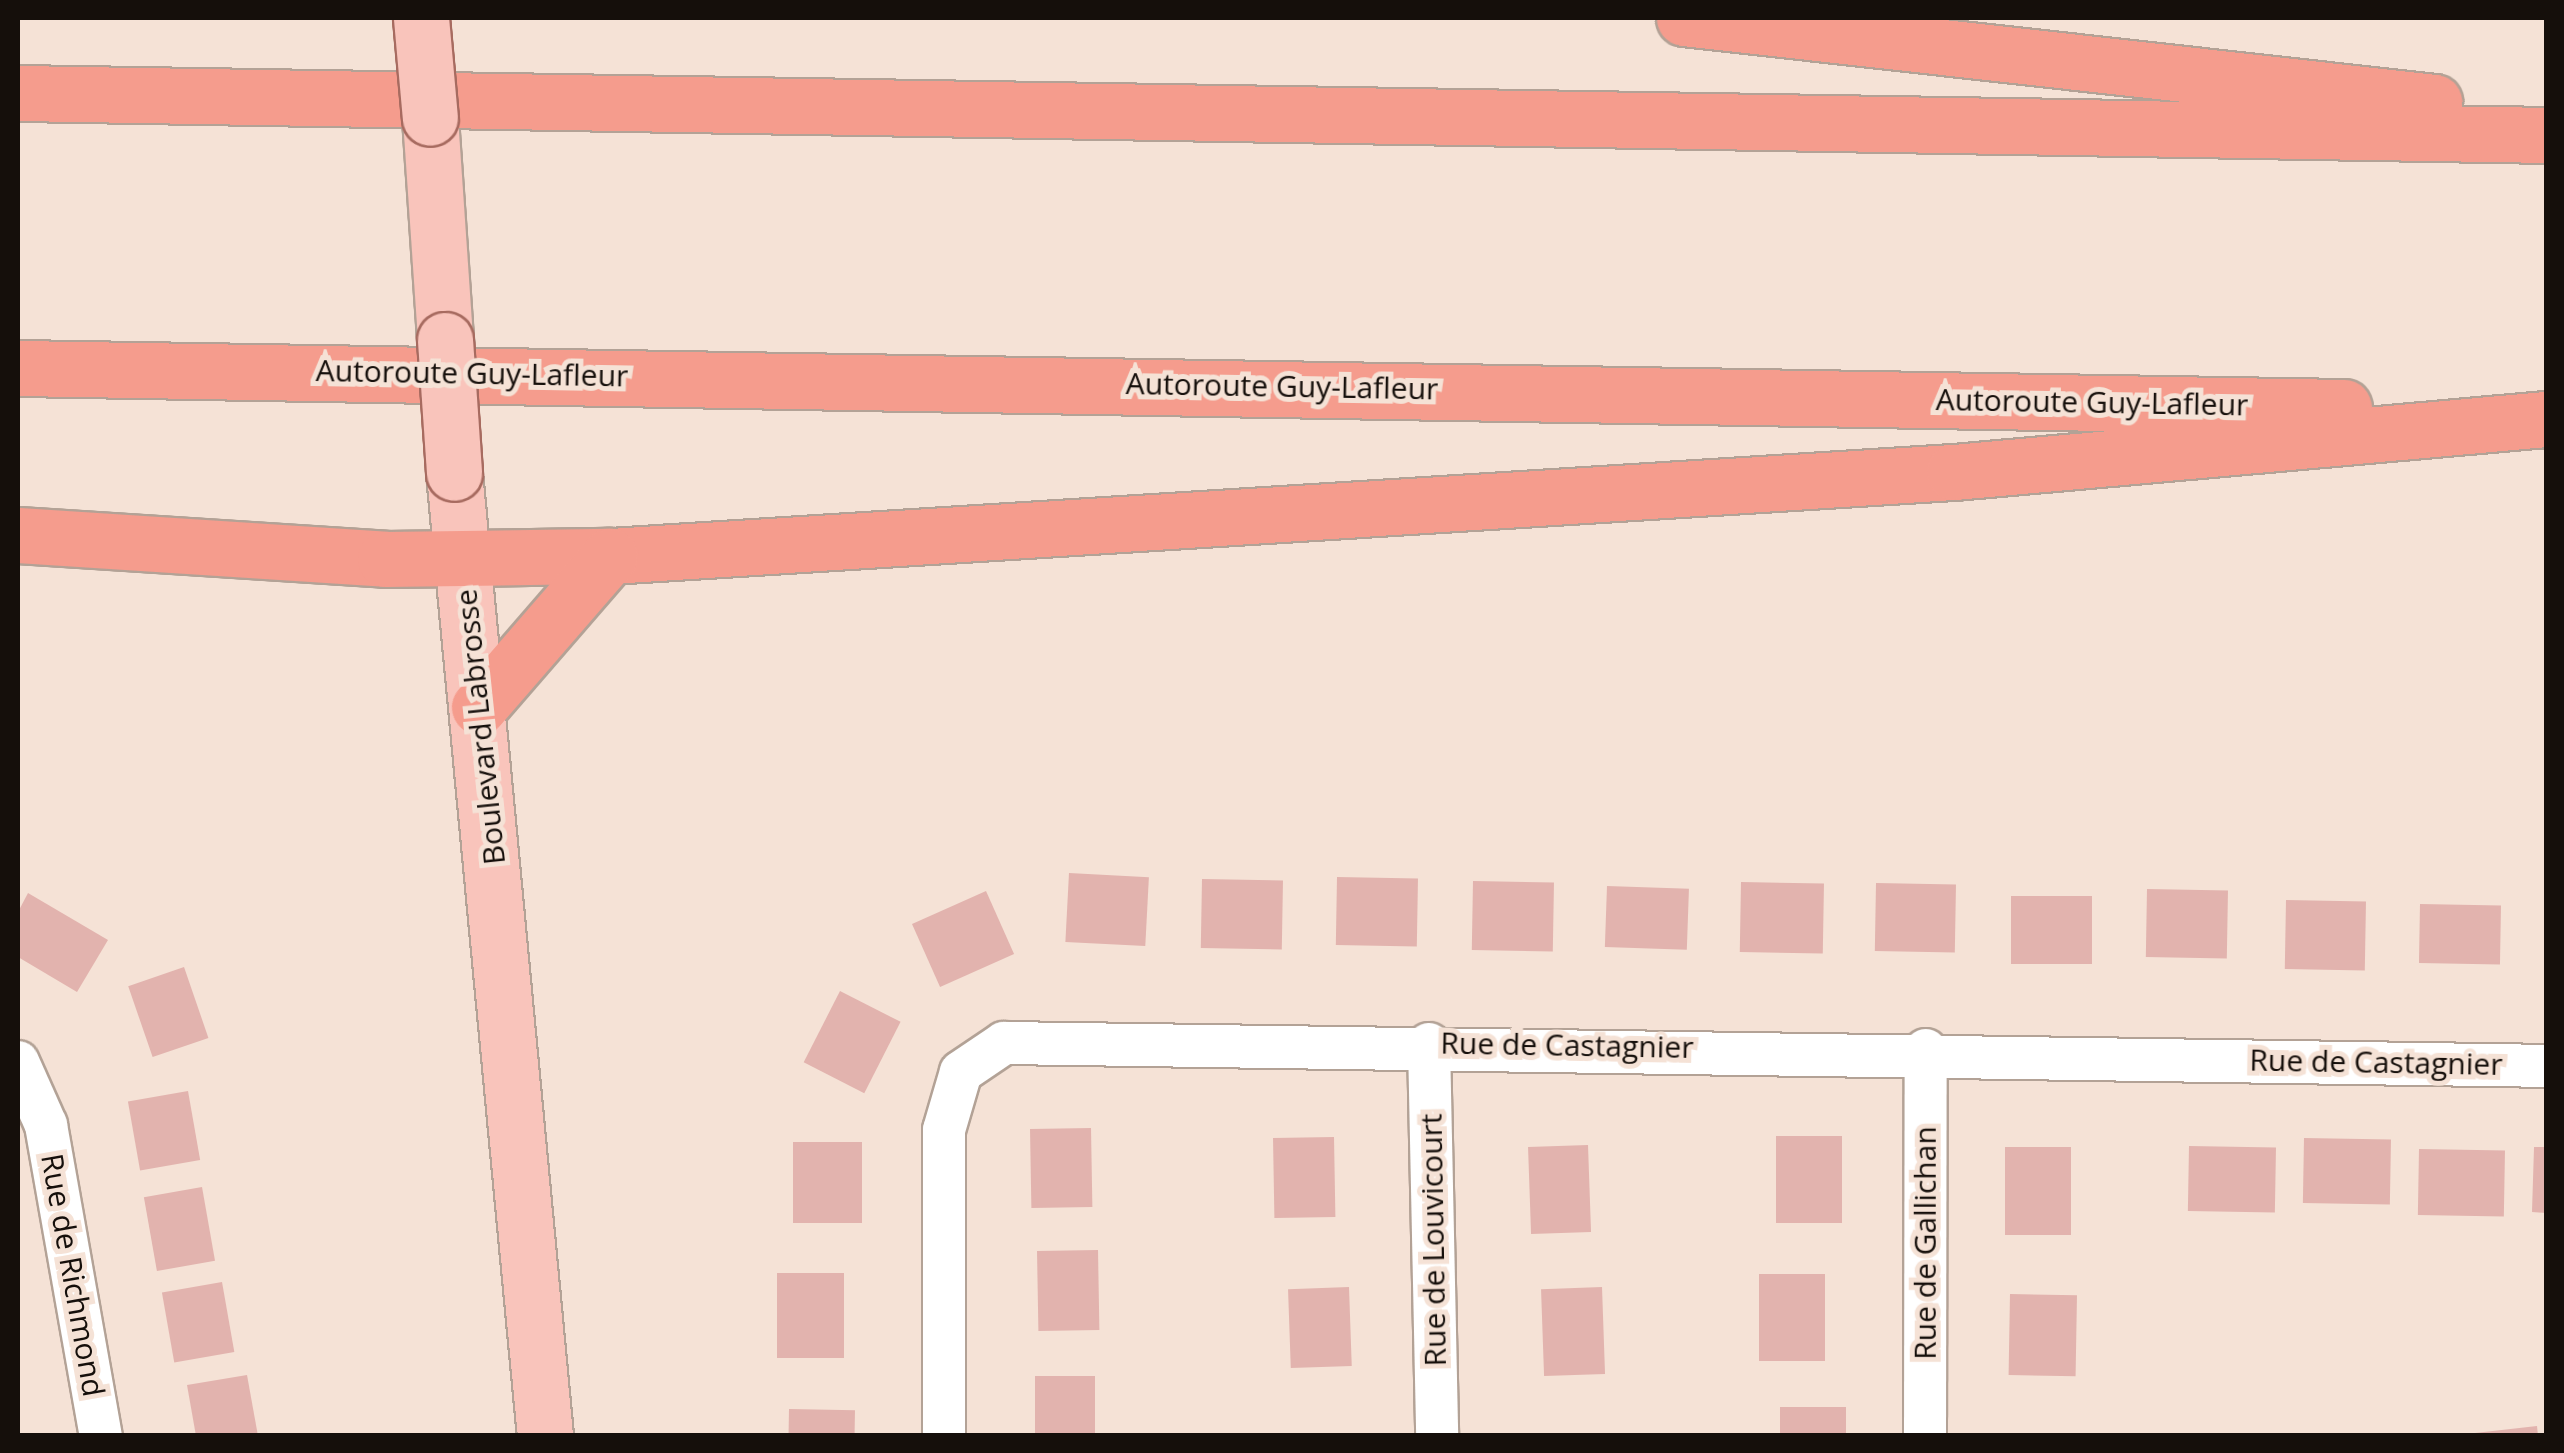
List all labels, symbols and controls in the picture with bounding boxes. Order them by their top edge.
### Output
street label: Autoroute Guy-Lafleur [315,352,629,394]
street label: Autoroute Guy-Lafleur [1125,365,1439,407]
street label: Autoroute Guy-Lafleur [1935,381,2249,423]
street label: Boulevard Labrosse [448,588,512,866]
street label: Rue de Castagnier [1440,1025,1694,1065]
street label: Rue de Castagnier [2249,1042,2503,1082]
street label: Rue de Louvicourt [1413,1113,1453,1367]
street label: Rue de Gallichan [1907,1126,1943,1360]
street label: Rue de Richmond [34,1151,112,1399]

